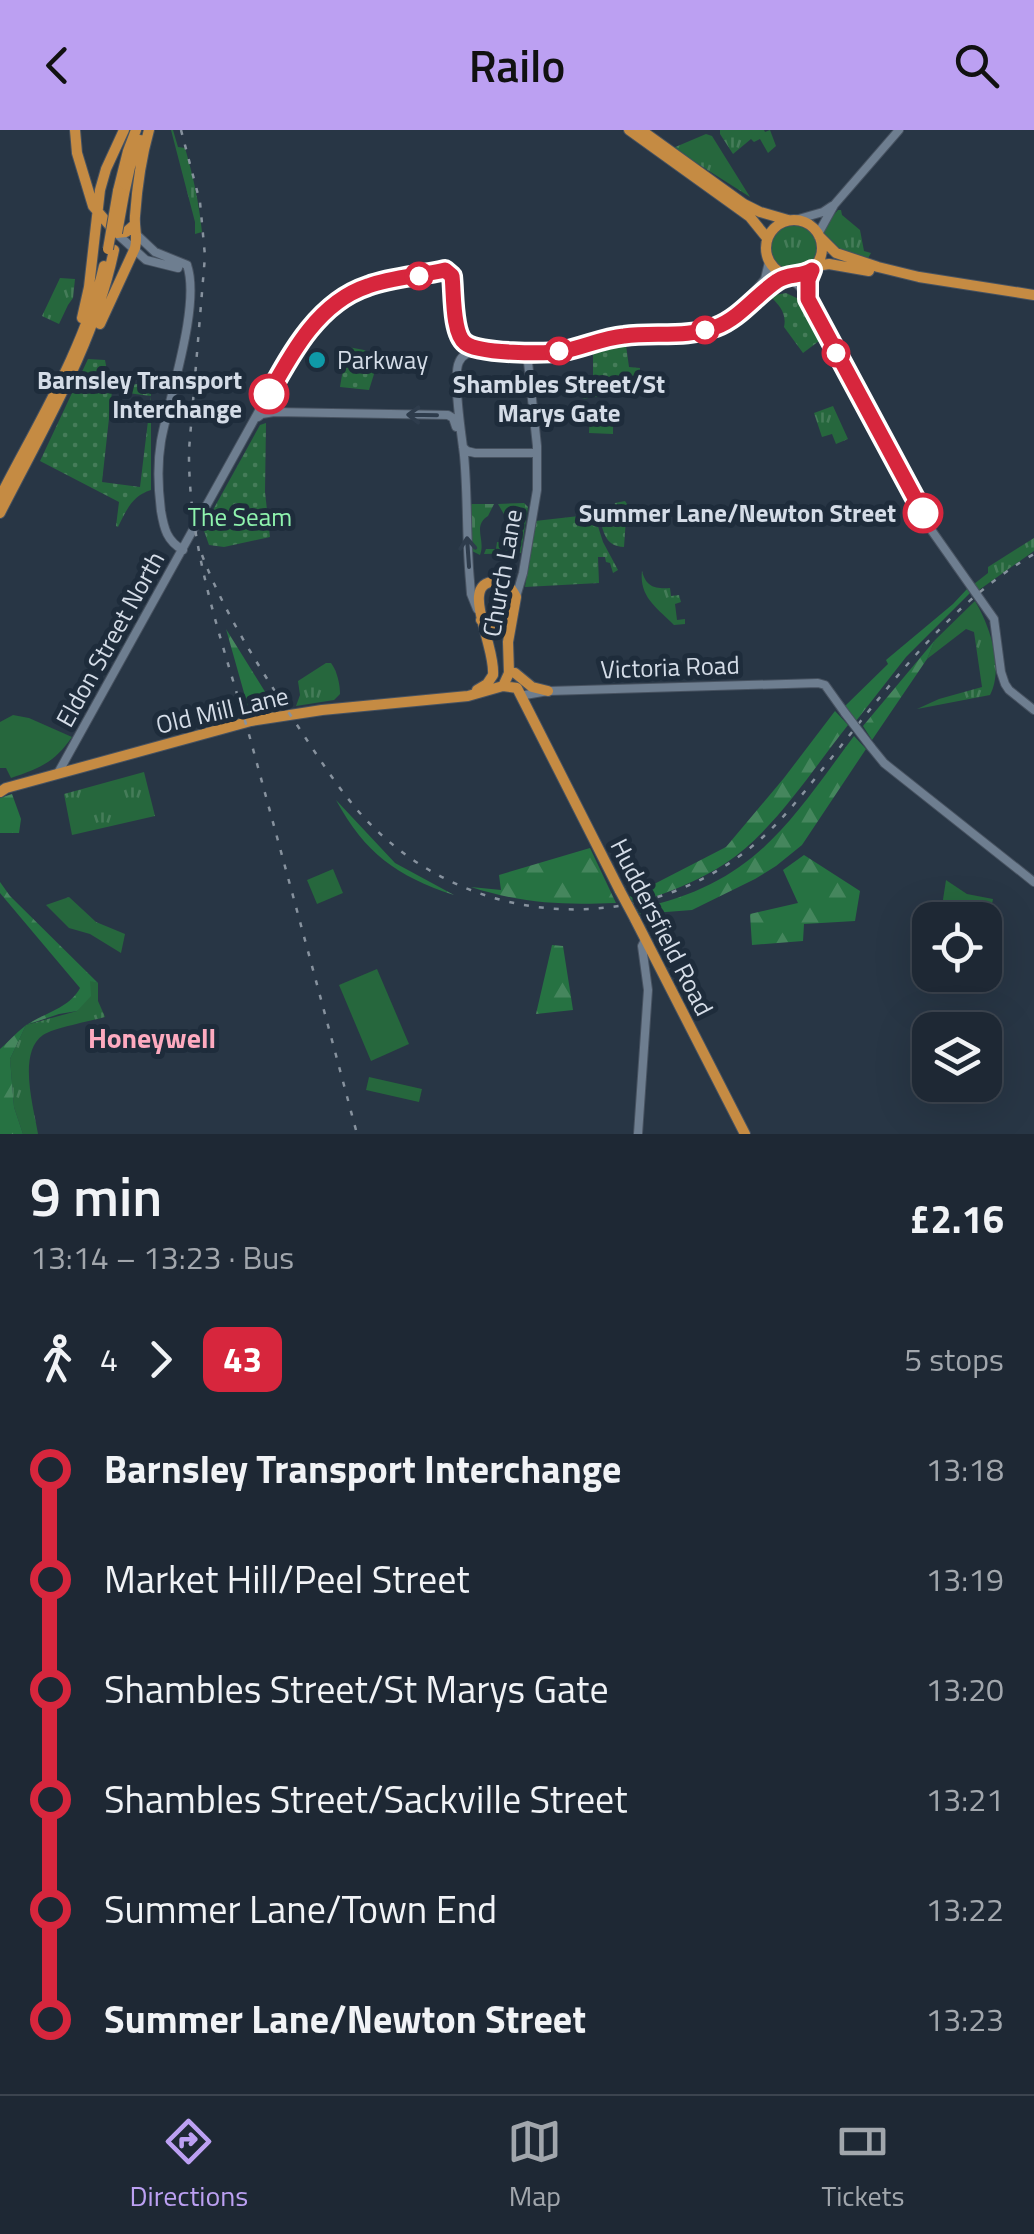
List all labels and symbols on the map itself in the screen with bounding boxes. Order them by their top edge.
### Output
unlabelled marker [406,263,432,289]
unlabelled marker [692,317,718,343]
marker: Shambles Street/St Marys Gate [546,338,572,364]
unlabelled marker [823,340,849,366]
place label: Parkway [337,341,428,379]
marker: Parkway [306,349,328,371]
place label: Barnsley Transport Interchange [37,361,242,428]
place label: Shambles Street/St Marys Gate [453,365,665,432]
marker: Barnsley Transport Interchange [250,375,288,413]
one-way arrow [406,405,438,424]
place label: Summer Lane/Newton Street [579,494,896,532]
marker: Summer Lane/Newton Street [904,494,942,532]
park label: The Seam [188,498,292,536]
street label: Church Lane [472,506,532,640]
one-way arrow [458,537,477,569]
street label: Eldon Street North [46,544,174,734]
street label: Victoria Road [600,646,740,688]
street label: Old Mill Lane [152,676,292,744]
street label: Huddersfield Road [601,832,723,1022]
district label: Honeywell [88,1016,216,1059]

